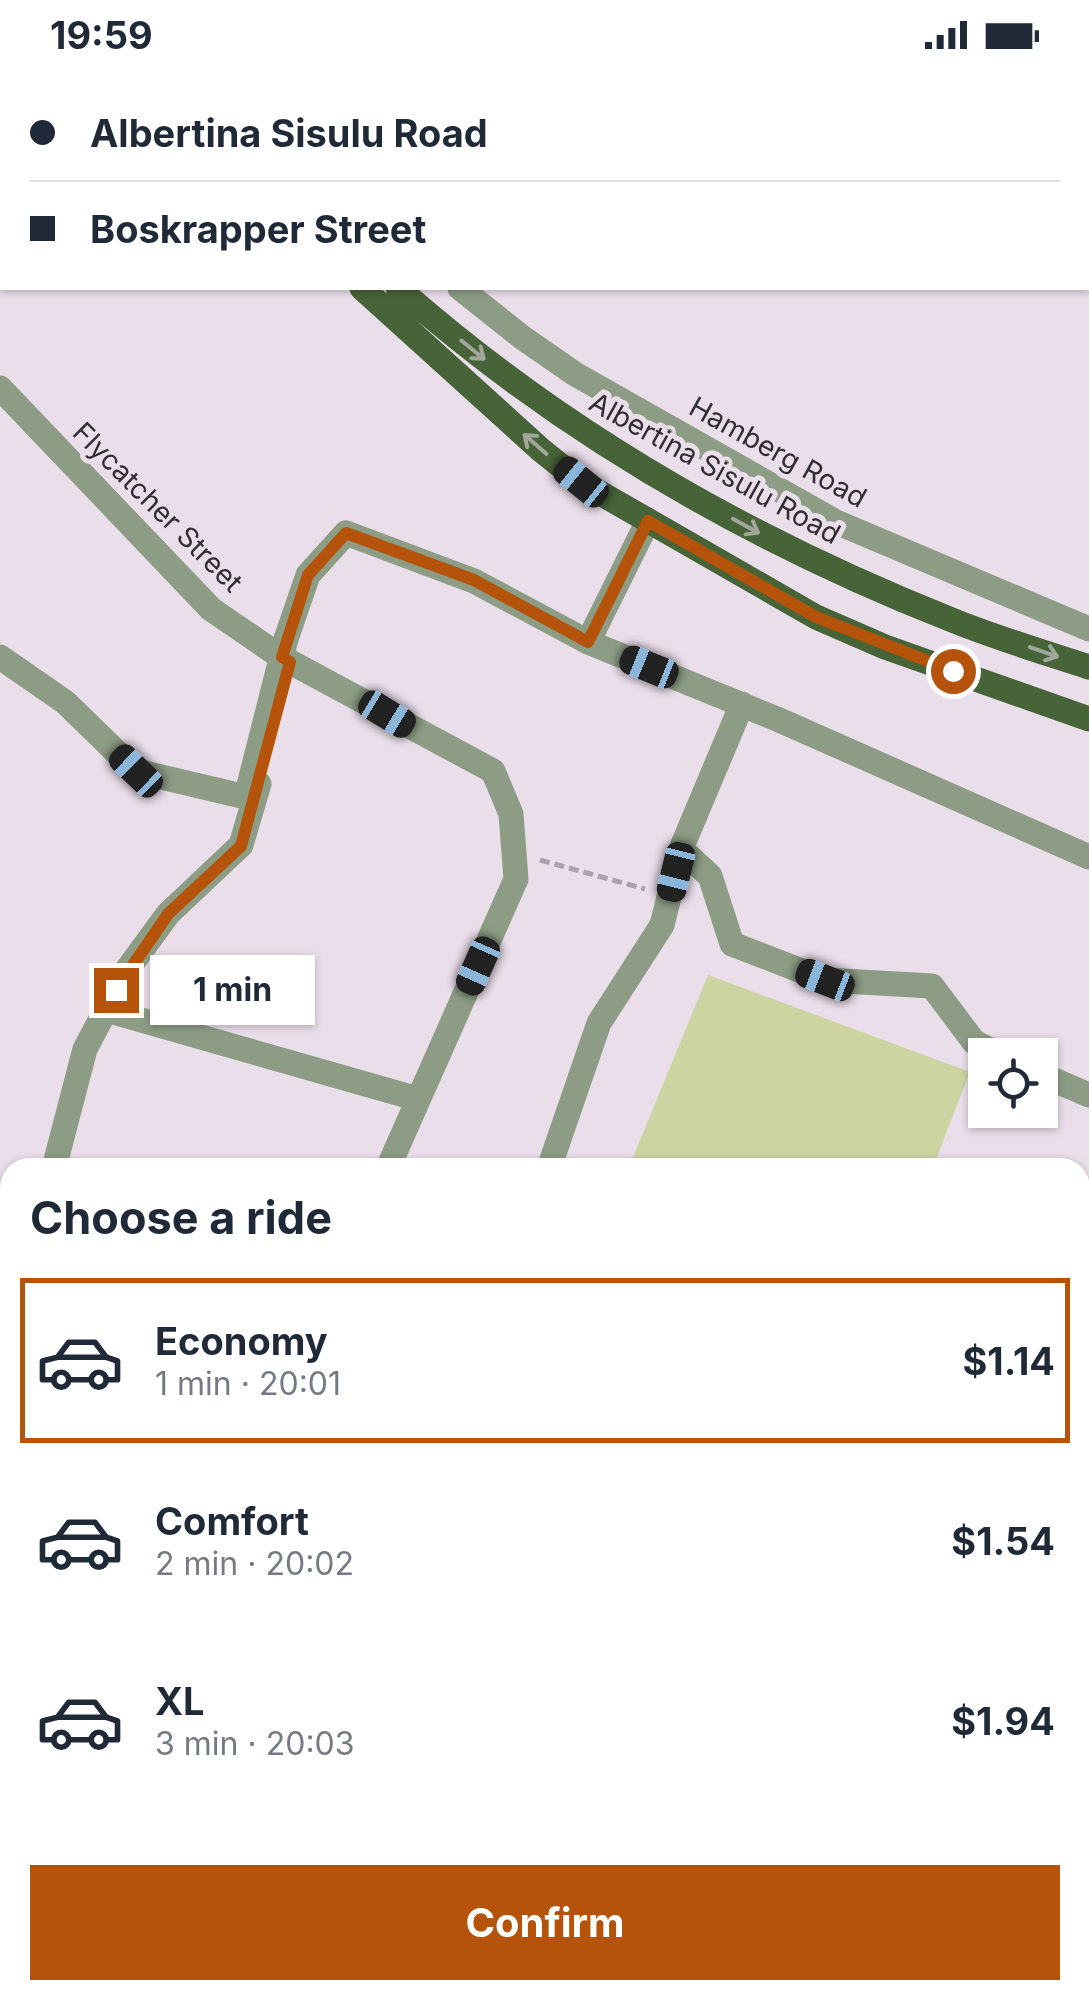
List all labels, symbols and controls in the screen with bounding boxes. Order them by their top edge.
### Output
text: 19:59 [50,12,153,58]
text: Albertina Sisulu Road [90,110,488,156]
text: Boskrapper Street [90,206,426,252]
one-way arrow [460,339,486,361]
street label: Albertina Sisulu Road [584,385,846,551]
street label: Hamberg Road [684,389,872,515]
street label: Flycatcher Street [66,415,250,599]
one-way arrow [523,433,548,456]
car [548,451,614,513]
one-way arrow [730,517,760,536]
car [616,642,682,692]
one-way arrow [1028,644,1059,662]
route start [931,649,976,694]
car [354,686,420,742]
car [104,739,168,803]
car [654,839,698,905]
car [452,932,504,1000]
callout: 1 min [151,955,316,1025]
car [792,955,858,1005]
route end [94,968,139,1013]
text: 1 min [193,970,272,1009]
map controls [968,1038,1058,1128]
button: locate [968,1038,1058,1128]
text: Choose a ride [30,1190,332,1245]
icon: car [35,1316,125,1406]
text: Economy [155,1318,328,1364]
text: $1.14 [962,1338,1055,1384]
text: 1 min · 20:01 [155,1364,341,1403]
icon: car [35,1496,125,1586]
text: Comfort [155,1498,309,1544]
text: $1.54 [951,1518,1055,1564]
text: 2 min · 20:02 [155,1544,354,1583]
icon: car [35,1676,125,1766]
text: XL [155,1678,205,1724]
text: $1.94 [951,1698,1055,1744]
text: 3 min · 20:03 [155,1724,355,1763]
button: Confirm [30,1865,1060,1980]

